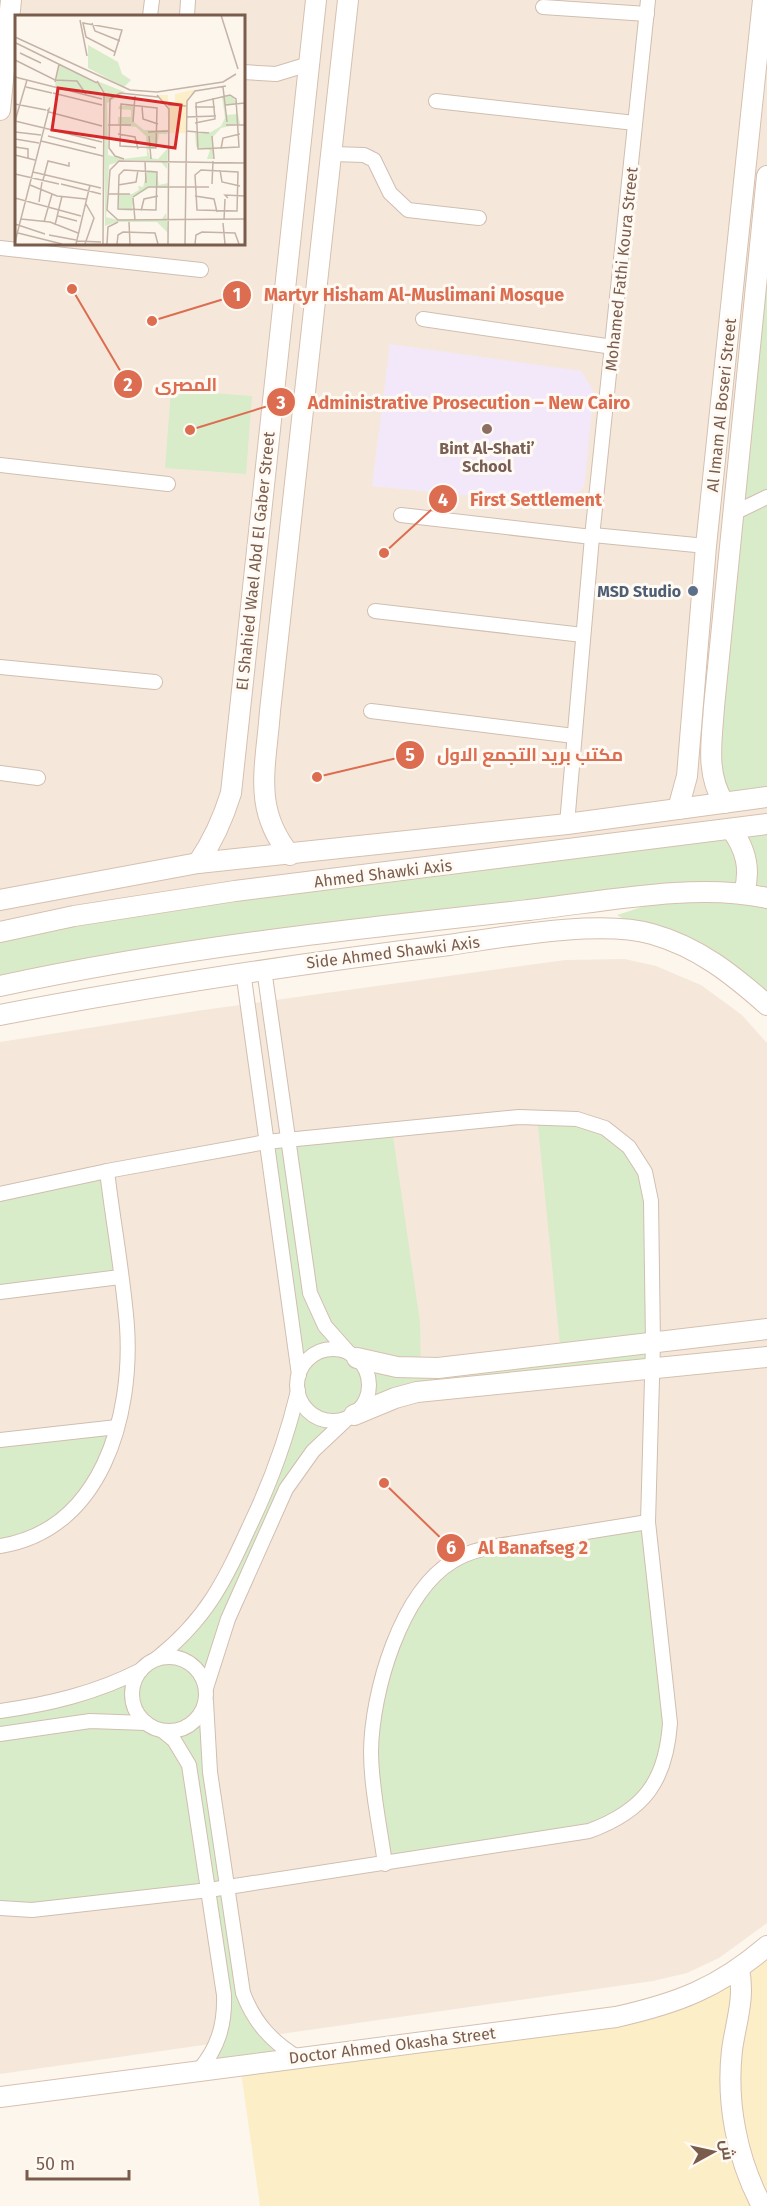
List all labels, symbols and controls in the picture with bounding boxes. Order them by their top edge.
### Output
inset map [15,15,244,244]
street label: Mohamed Fathi Koura Street [601,166,642,372]
callout: Martyr Hisham Al-Muslimani Mosque [222,277,576,313]
text: 1 [233,284,241,306]
text: Martyr Hisham Al-Muslimani Mosque [264,284,564,306]
street label: Al Imam Al Boseri Street [703,317,740,493]
callout: المصرى [113,366,229,402]
text: 2 [123,374,133,396]
text: المصرى [155,374,217,396]
callout: Administrative Prosecution – New Cairo [266,384,642,420]
text: 3 [275,392,286,414]
text: Administrative Prosecution – New Cairo [307,392,630,414]
marker: Bint Al-Shati’ School [480,422,494,436]
street label: El Shahied Wael Abd El Gaber Street [232,430,279,692]
place label: Bint Al-Shati’ School [439,439,535,476]
callout: First Settlement [428,481,614,517]
text: 4 [438,489,448,511]
text: First Settlement [470,489,603,511]
place label: MSD Studio [597,582,681,601]
marker: MSD Studio [686,584,700,598]
callout: مكتب بريد التجمع الاول [395,737,635,773]
text: 5 [405,744,415,766]
text: مكتب بريد التجمع الاول [437,744,623,767]
street label: Ahmed Shawki Axis [313,856,453,891]
street label: Side Ahmed Shawki Axis [305,932,481,973]
callout: Al Banafseg 2 [436,1530,600,1566]
text: 6 [446,1537,456,1559]
text: Al Banafseg 2 [477,1537,588,1559]
street label: Doctor Ahmed Okasha Street [288,2023,497,2068]
north arrow [683,2122,743,2182]
text: ش [717,2138,738,2161]
scale bar [27,2143,129,2181]
text: 50 m [36,2153,75,2175]

